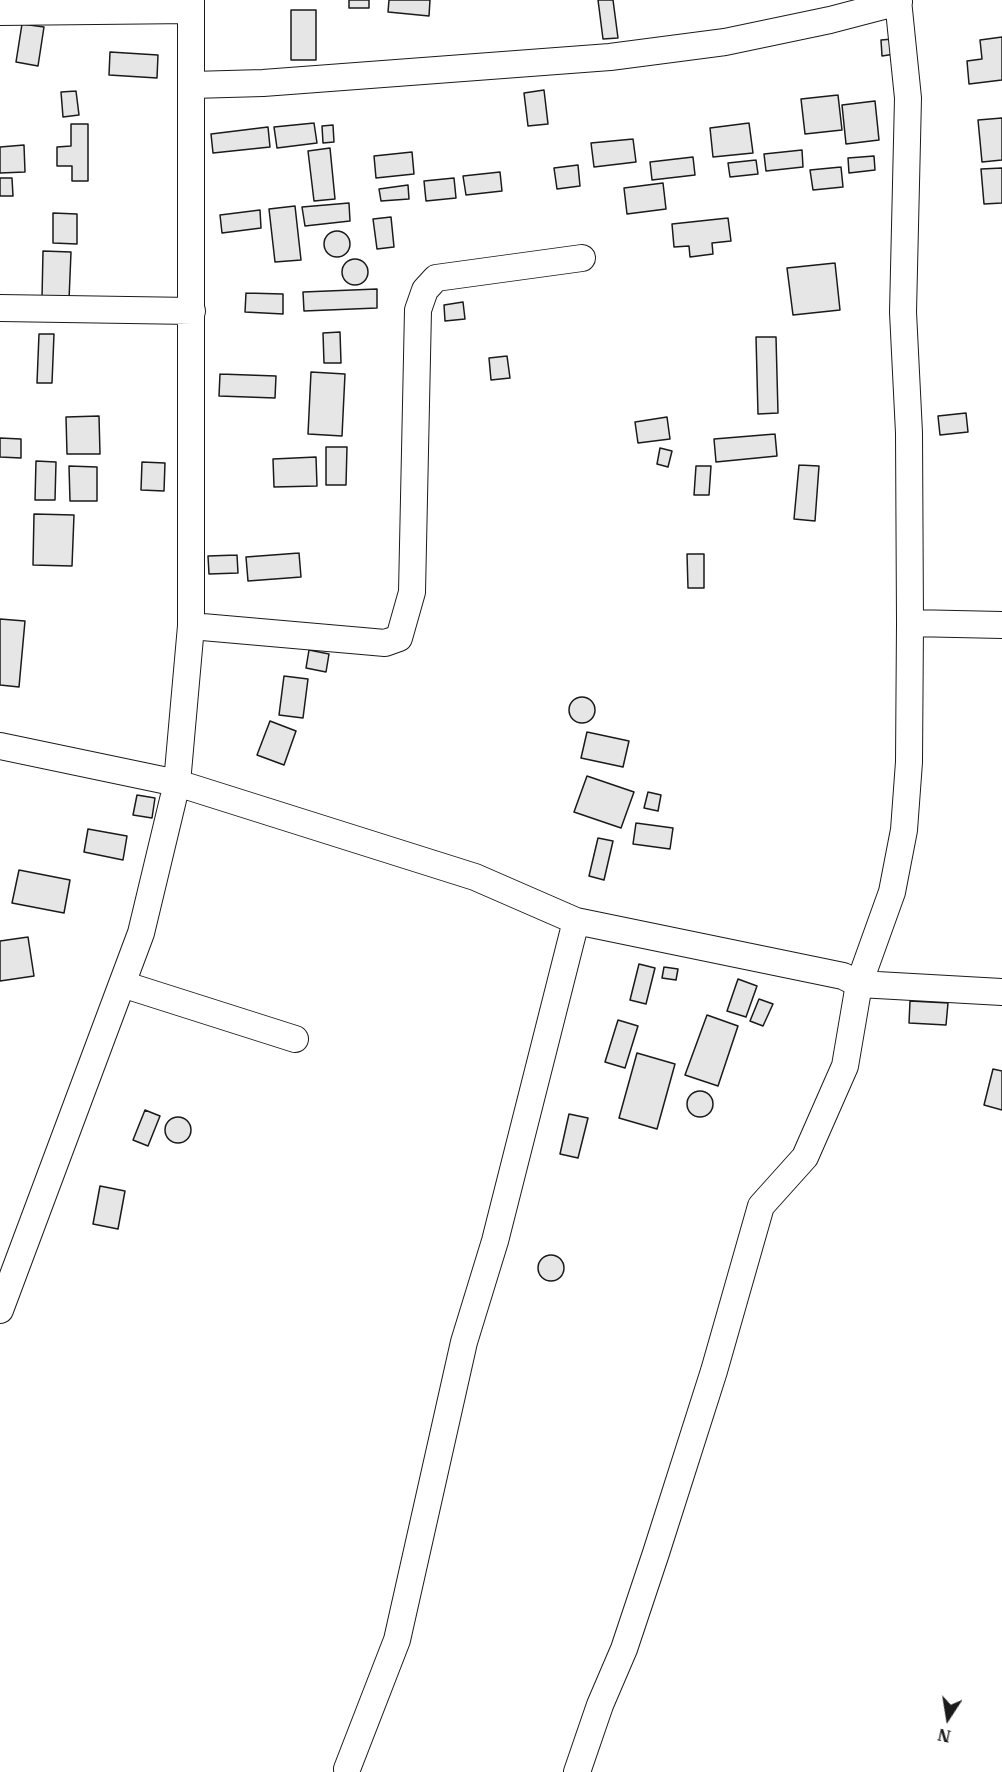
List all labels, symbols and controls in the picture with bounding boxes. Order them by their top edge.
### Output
north arrow [918,1688,978,1748]
text: N [936,1725,953,1747]

